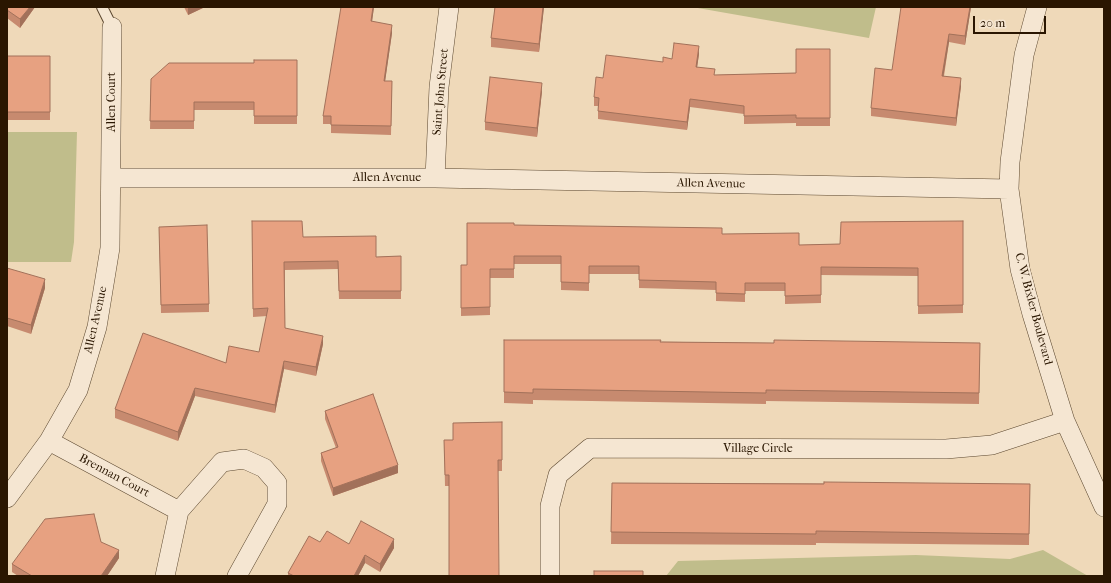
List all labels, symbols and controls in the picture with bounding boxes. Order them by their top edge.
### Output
scale bar [975,8,1048,34]
text: 20 m [980,16,1005,30]
street label: Saint John Street [430,48,452,136]
street label: Allen Court [105,72,119,132]
street label: Allen Avenue [353,171,421,185]
street label: Allen Avenue [677,176,745,192]
street label: C. W. Bixler Boulevard [1011,251,1055,367]
street label: Allen Avenue [81,285,111,355]
street label: Village Circle [723,442,793,456]
street label: Brennan Court [76,451,152,501]

